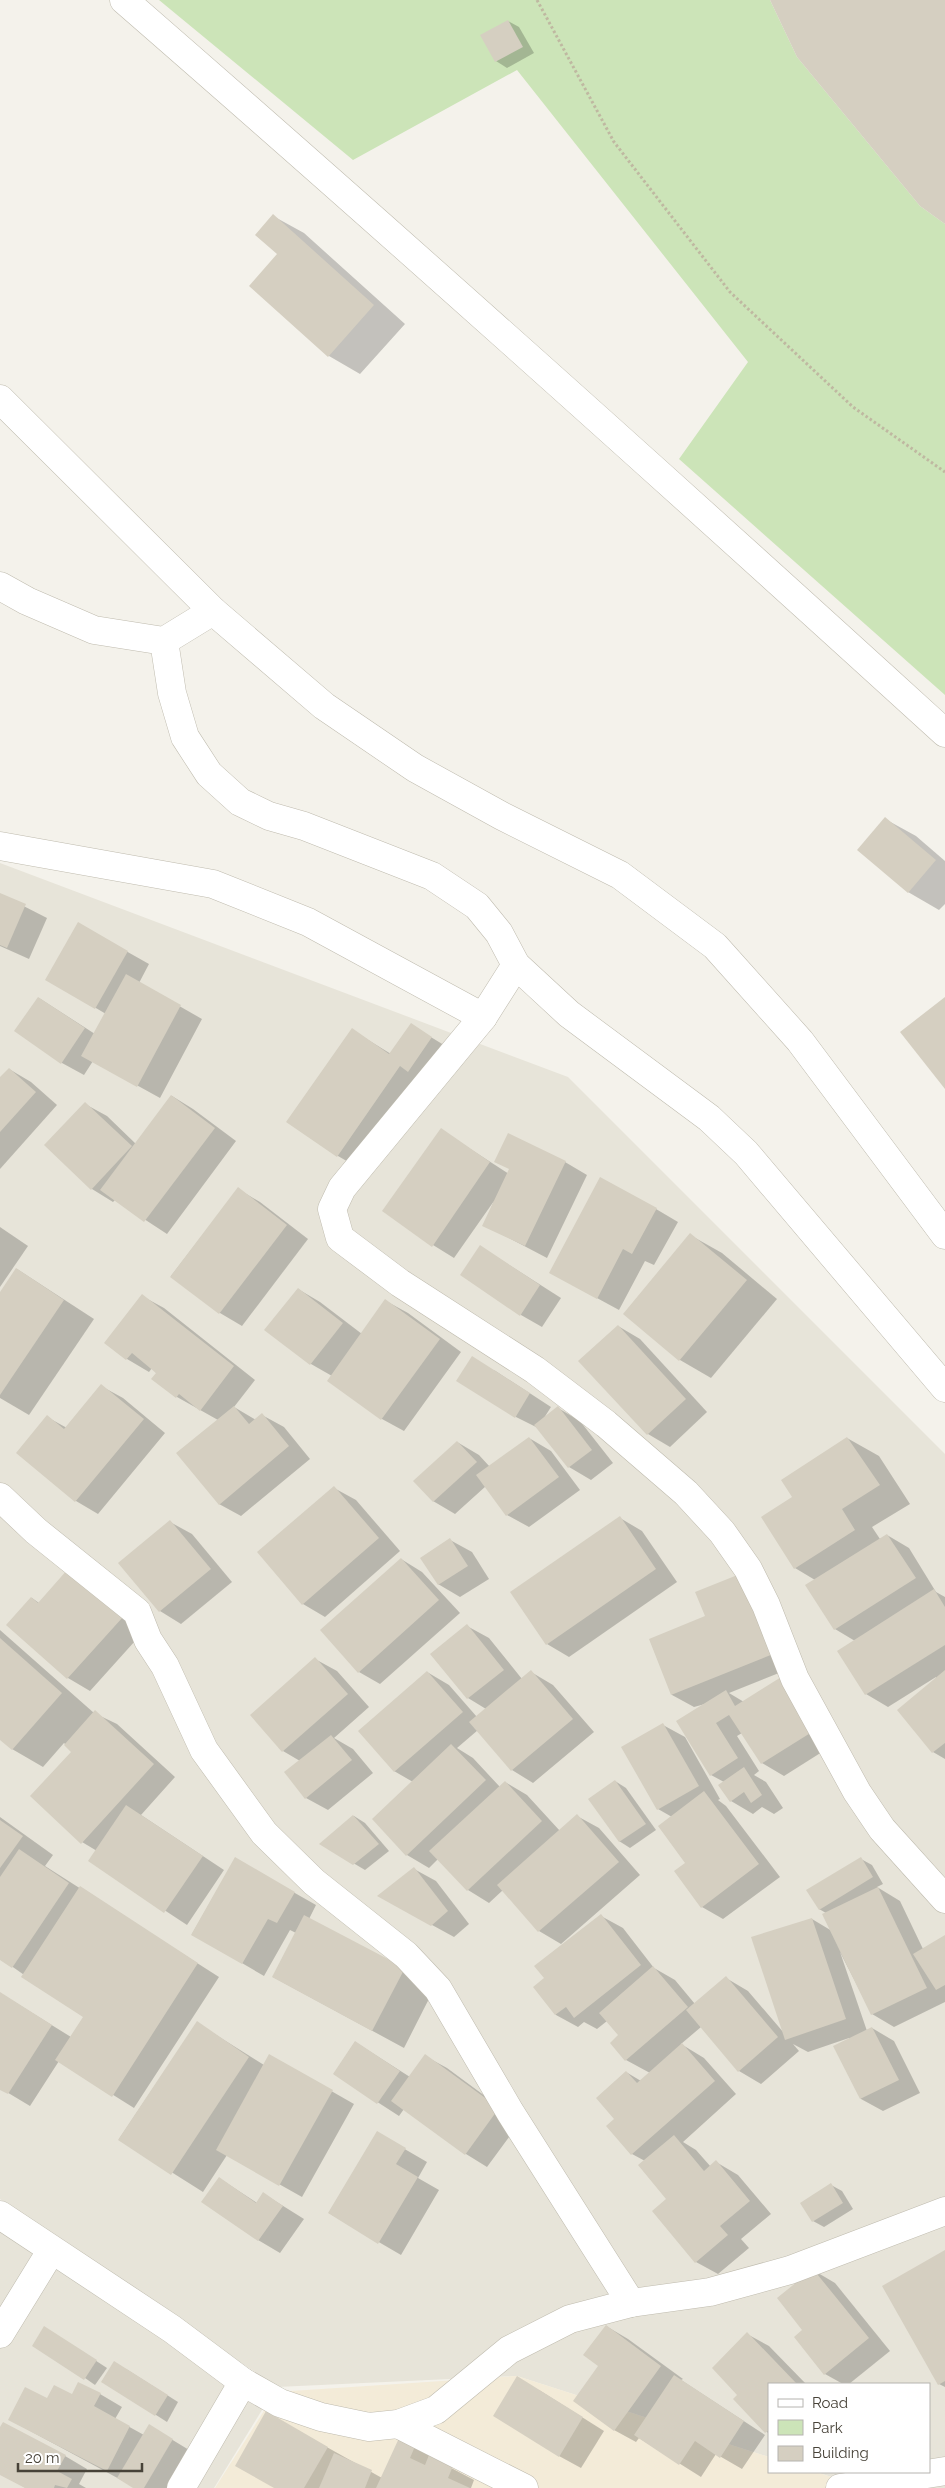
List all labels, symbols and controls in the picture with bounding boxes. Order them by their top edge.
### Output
legend [768,2383,930,2473]
text: Road [812,2394,848,2412]
text: Park [812,2419,843,2437]
scale bar [18,2440,141,2472]
text: Building [812,2444,869,2462]
text: 20 m [25,2449,60,2467]

